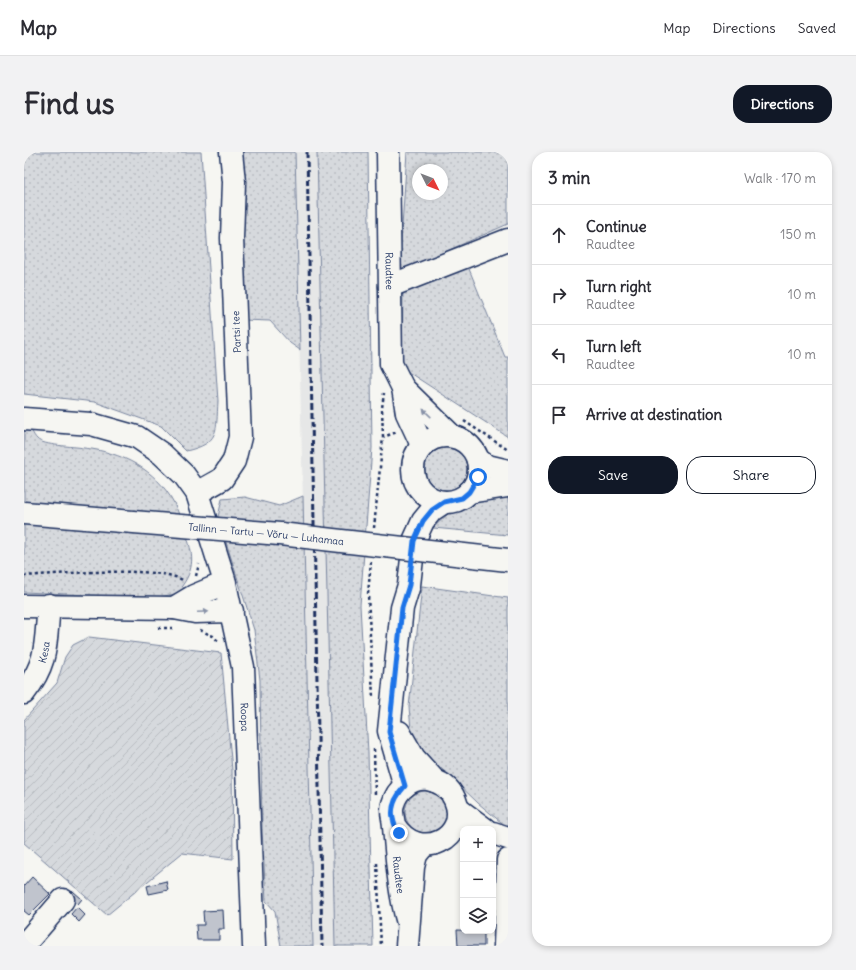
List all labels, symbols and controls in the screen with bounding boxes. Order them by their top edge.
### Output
text: Map [20,16,57,40]
text: Map [663,19,690,37]
text: Directions [712,19,776,37]
text: Saved [798,19,836,37]
button: Directions [733,85,832,123]
text: Find us [24,86,115,122]
north arrow [412,164,448,200]
text: 3 min [548,167,590,189]
text: Walk · 170 m [744,170,816,187]
text: Continue [586,217,647,236]
icon: ahead [548,224,570,246]
text: 150 m [780,226,816,243]
text: Raudtee [586,236,635,253]
street label: Raudtee [382,252,396,290]
text: Turn right [586,277,651,296]
icon: right [548,284,570,306]
text: 10 m [788,286,816,303]
text: Raudtee [586,296,635,313]
street label: Partsi tee [229,311,244,353]
text: Turn left [586,337,641,356]
icon: left [548,344,570,366]
text: 10 m [788,346,816,363]
text: Raudtee [586,356,635,373]
icon: arrive [548,404,570,426]
text: Arrive at destination [586,405,722,424]
one-way arrow [422,408,432,418]
button: Save [548,456,678,494]
button: Share [686,456,816,494]
route start [469,468,487,486]
street label: Tallinn — Tartu — Võru — Luhamaa [188,520,345,548]
one-way arrow [197,609,210,615]
street label: Kesa [36,640,53,665]
street label: Roopa [237,702,252,732]
route end [390,824,408,842]
map controls [460,826,496,934]
button: + [460,826,496,862]
street label: Raudtee [390,855,407,895]
button: − [460,862,496,898]
button: layers [460,898,496,934]

